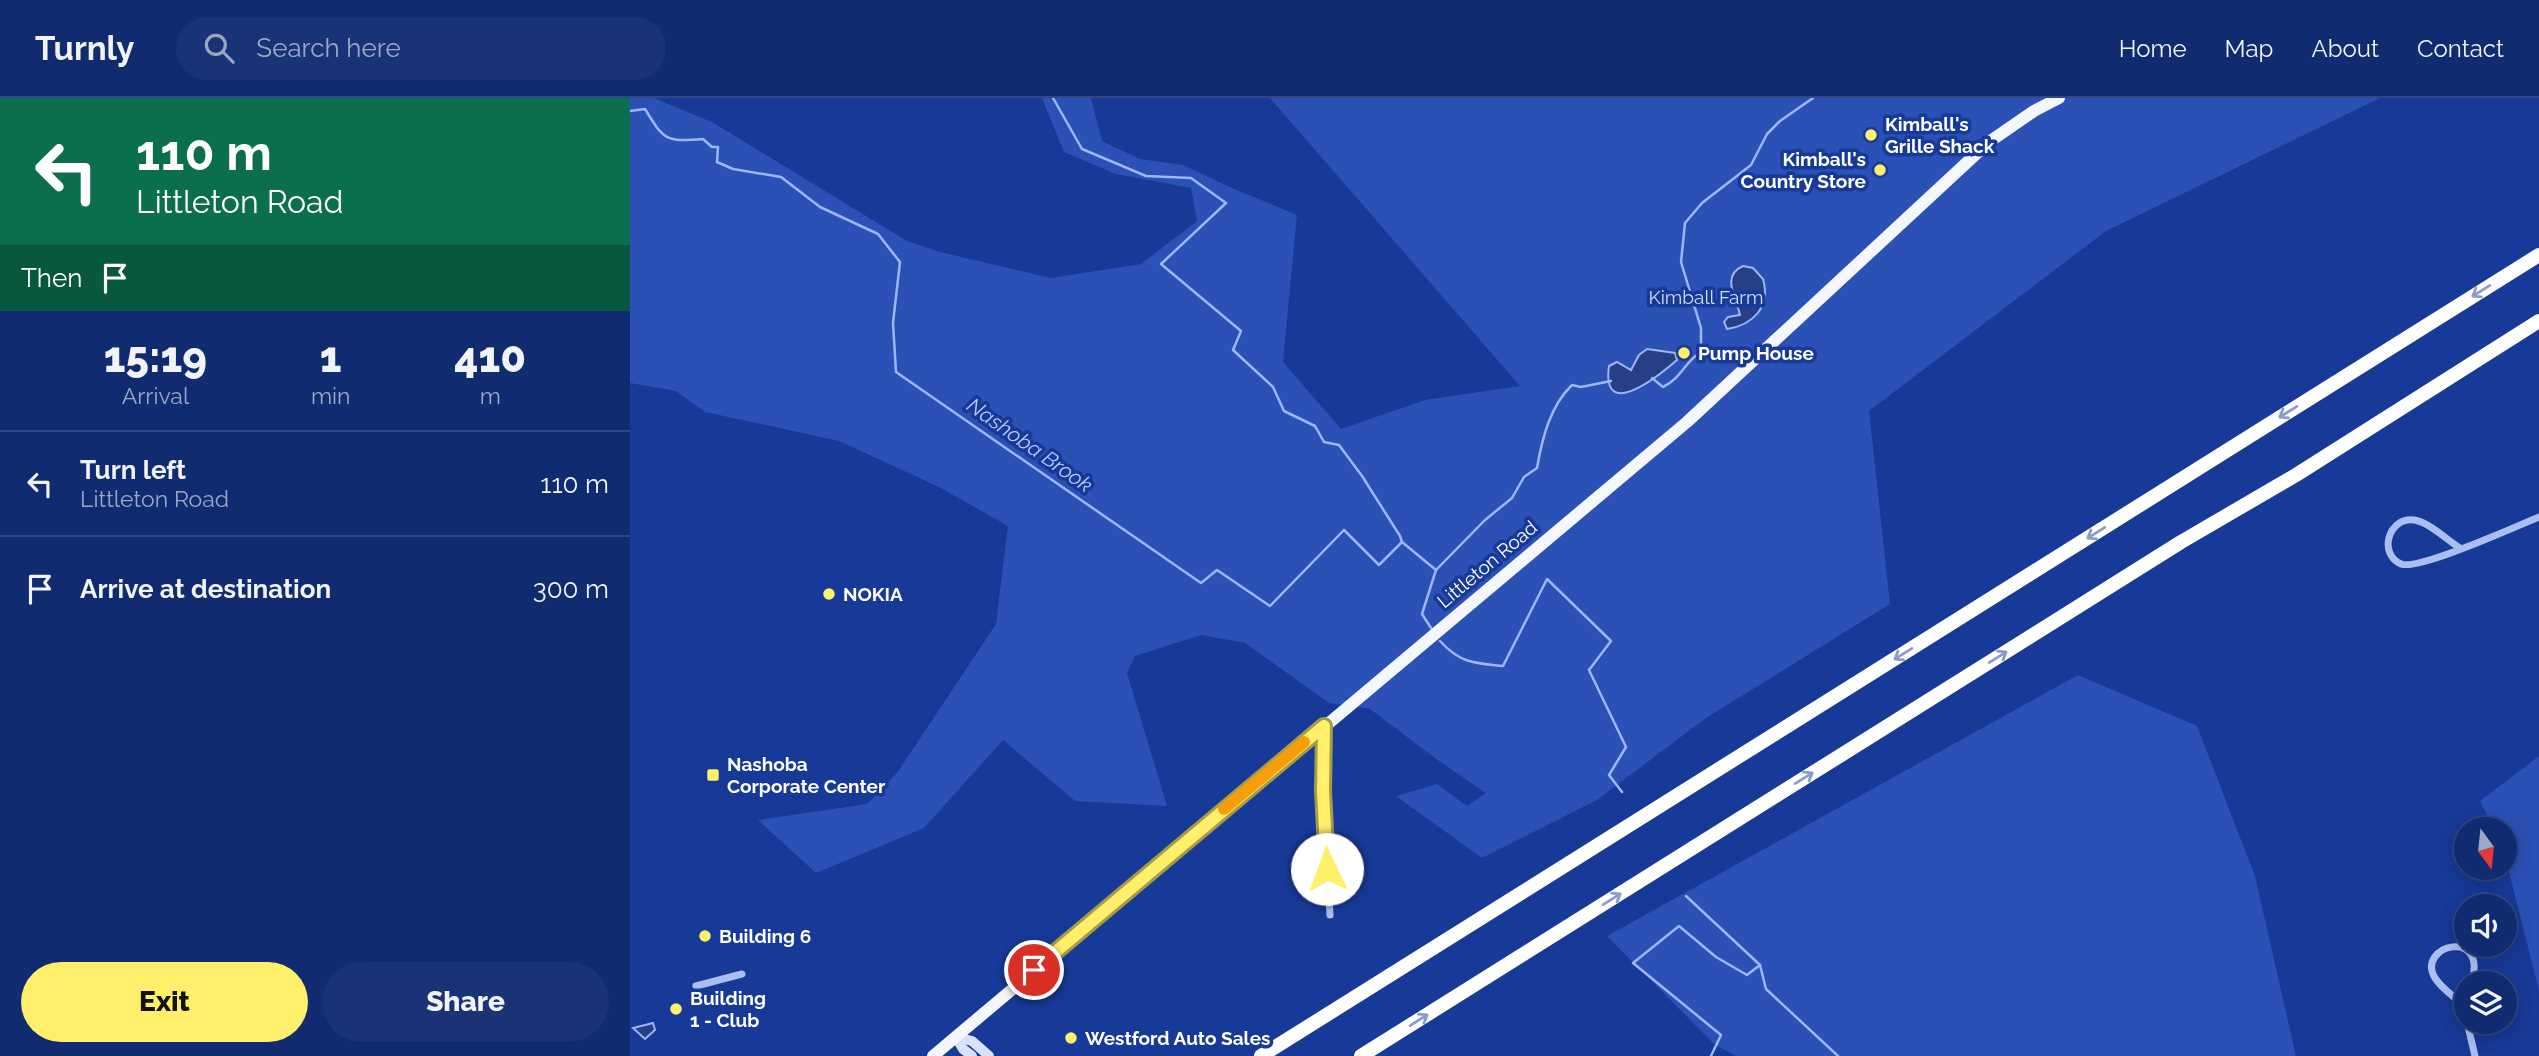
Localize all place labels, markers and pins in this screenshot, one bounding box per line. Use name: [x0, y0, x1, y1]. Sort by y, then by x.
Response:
place label: Kimball's Grille Shack: [1885, 113, 1995, 157]
marker: Kimball's Grille Shack: [1863, 127, 1879, 143]
place label: Kimball's Country Store: [1740, 148, 1866, 192]
marker: Kimball's Country Store: [1872, 162, 1888, 178]
place label: Pump House: [1698, 342, 1814, 364]
marker: Pump House: [1676, 345, 1692, 361]
place label: NOKIA: [843, 583, 903, 605]
marker: NOKIA: [821, 586, 837, 602]
place label: Nashoba Corporate Center: [727, 753, 886, 797]
marker: Nashoba Corporate Center: [705, 767, 721, 783]
place label: Building 6: [719, 925, 811, 947]
marker: Building 6: [697, 928, 713, 944]
pin: [1004, 940, 1064, 1000]
place label: Building 1 - Club: [690, 987, 766, 1031]
marker: Building 1 - Club: [668, 1001, 684, 1017]
place label: Westford Auto Sales: [1085, 1027, 1270, 1049]
marker: Westford Auto Sales: [1063, 1030, 1079, 1046]

